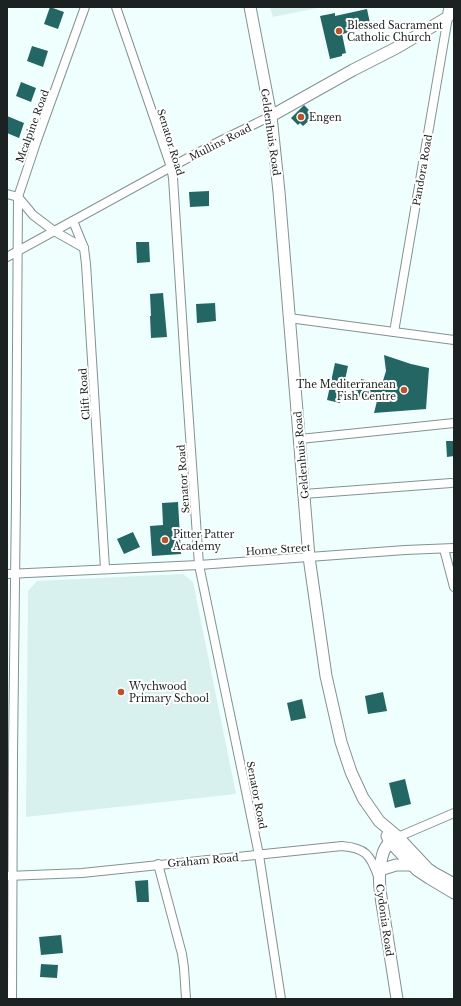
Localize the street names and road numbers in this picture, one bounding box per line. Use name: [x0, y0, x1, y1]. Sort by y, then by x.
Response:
street label: Mcalpine Road: [13, 87, 52, 165]
street label: Geldenhuis Road: [258, 88, 283, 177]
street label: Senator Road: [154, 107, 187, 177]
street label: Mullins Road: [187, 121, 254, 164]
street label: Pandora Road: [410, 133, 435, 207]
street label: Clift Road: [76, 367, 93, 420]
street label: Geldenhuis Road: [291, 410, 312, 499]
street label: Senator Road: [175, 444, 192, 514]
street label: Home Street: [245, 541, 311, 558]
street label: Senator Road: [244, 760, 270, 830]
street label: Graham Road: [167, 851, 240, 870]
street label: Cydonia Road: [373, 883, 396, 957]

